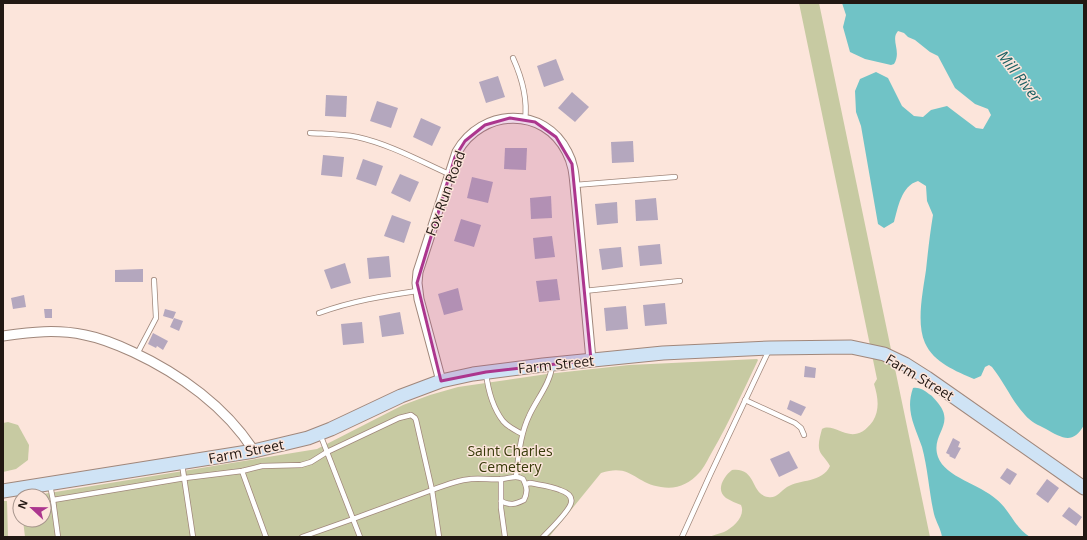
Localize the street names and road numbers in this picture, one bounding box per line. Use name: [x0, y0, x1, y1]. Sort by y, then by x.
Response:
street label: Fox Run Road: [421, 148, 469, 238]
street label: Farm Street: [882, 349, 958, 405]
street label: Farm Street: [517, 351, 595, 377]
street label: Farm Street: [207, 434, 285, 468]

